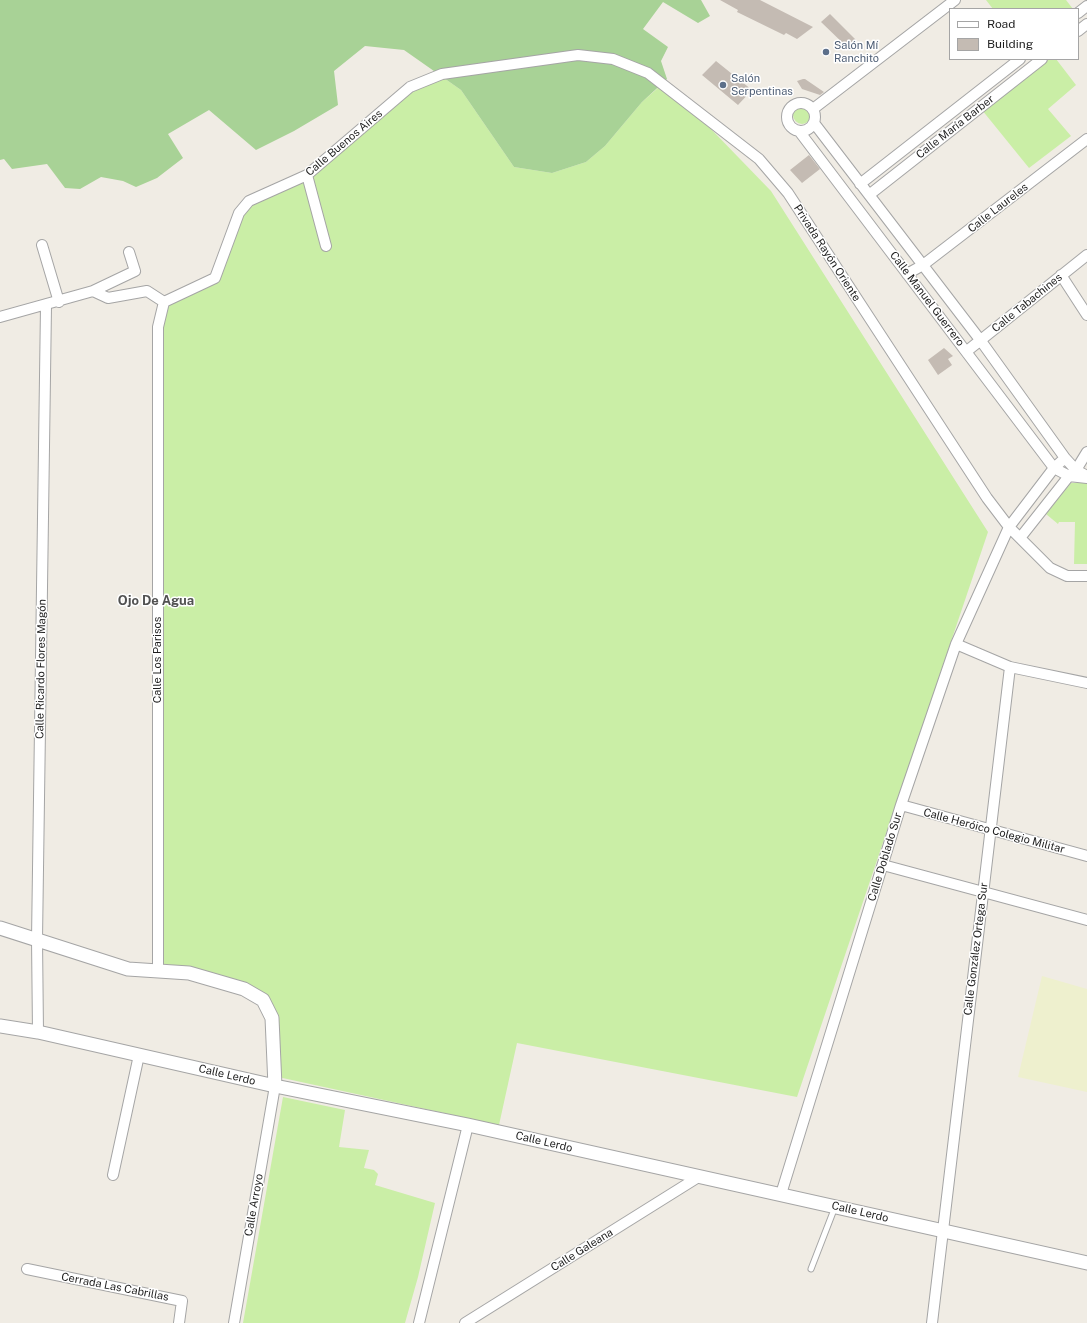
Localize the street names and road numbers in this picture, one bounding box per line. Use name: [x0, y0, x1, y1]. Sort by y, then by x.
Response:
street label: Calle María Barber: [913, 93, 997, 161]
street label: Calle Buenos Aires: [303, 107, 385, 179]
street label: Calle Laureles: [965, 180, 1031, 236]
street label: Privada Rayón Oriente: [791, 202, 863, 304]
street label: Calle Manuel Guerrero: [887, 249, 967, 349]
street label: Calle Tabachines: [989, 271, 1065, 335]
street label: Calle Ricardo Flores Magón: [33, 599, 49, 739]
street label: Calle Los Parisos: [151, 617, 165, 703]
street label: Calle Heróico Colegio Militar: [922, 806, 1066, 856]
street label: Calle Doblado Sur: [865, 811, 905, 903]
street label: Calle González Ortega Sur: [961, 882, 991, 1016]
street label: Calle Lerdo: [197, 1062, 257, 1088]
street label: Calle Lerdo: [514, 1129, 574, 1155]
street label: Calle Arroyo: [242, 1173, 266, 1237]
street label: Calle Lerdo: [830, 1199, 890, 1225]
street label: Calle Galeana: [549, 1226, 615, 1274]
street label: Cerrada Las Cabrillas: [60, 1270, 170, 1304]

